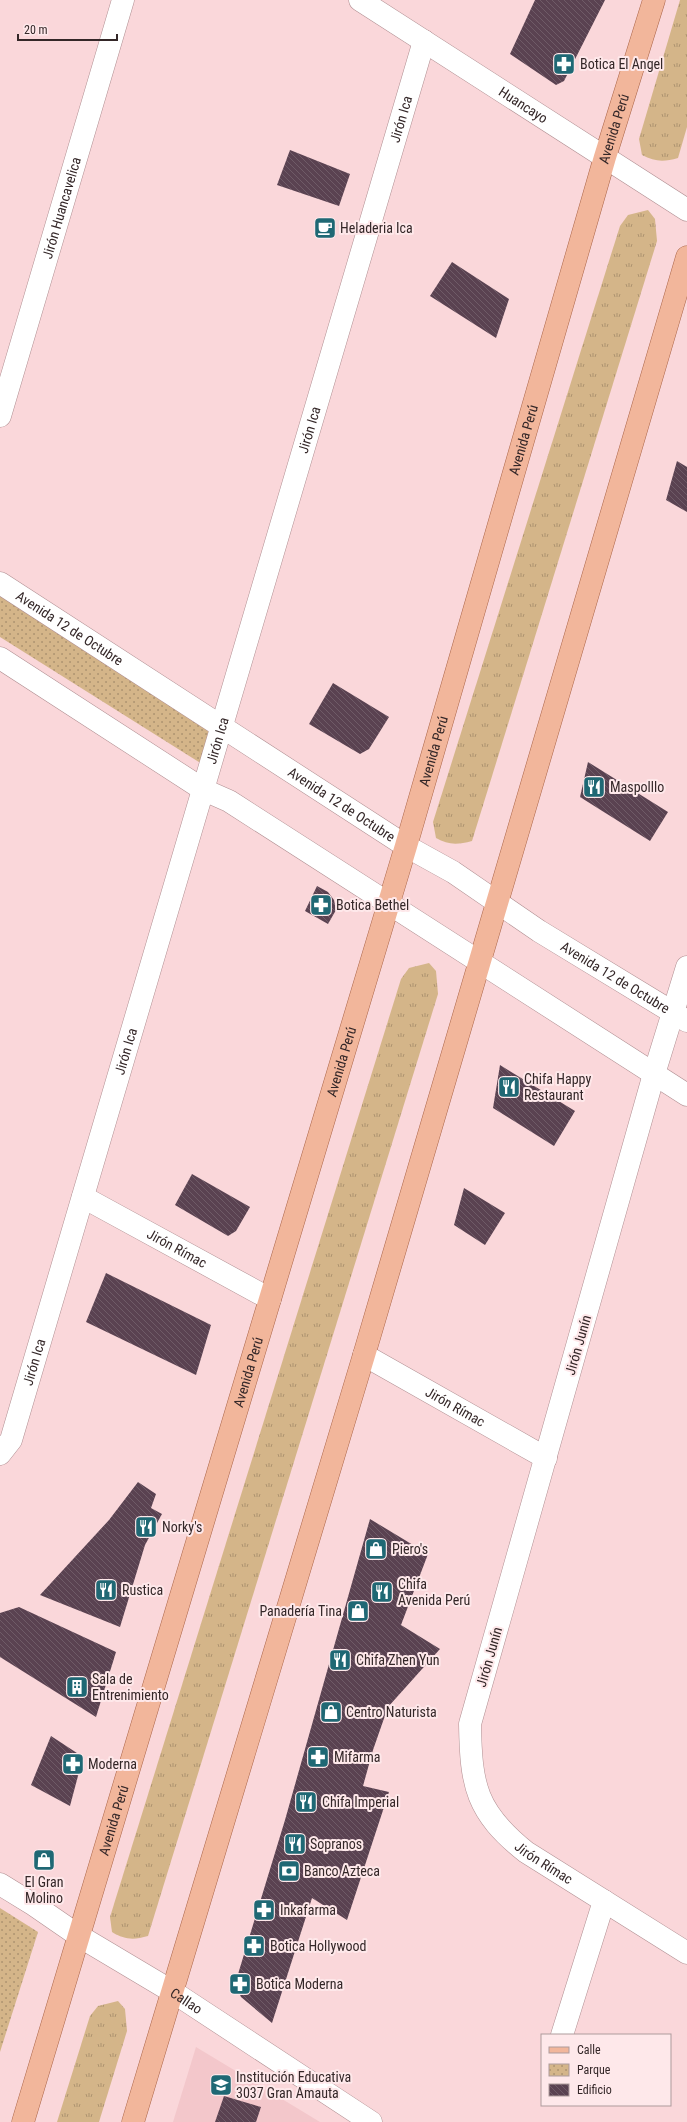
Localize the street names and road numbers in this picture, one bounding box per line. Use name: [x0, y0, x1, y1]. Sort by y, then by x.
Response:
street label: Huancayo: [496, 83, 551, 126]
street label: Avenida Perú: [595, 92, 632, 166]
street label: Jirón Ica: [386, 94, 415, 144]
street label: Jirón Huancavelica: [39, 155, 84, 261]
street label: Avenida Perú: [506, 403, 541, 477]
street label: Jirón Ica: [295, 405, 324, 455]
street label: Avenida 12 de Octubre: [13, 588, 127, 669]
street label: Avenida Perú: [416, 714, 451, 788]
street label: Jirón Ica: [203, 715, 232, 766]
street label: Avenida 12 de Octubre: [285, 764, 398, 845]
street label: Avenida 12 de Octubre: [558, 938, 673, 1017]
street label: Avenida Perú: [323, 1025, 359, 1099]
street label: Jirón Ica: [111, 1026, 140, 1077]
street label: Jirón Rímac: [144, 1225, 210, 1271]
street label: Jirón Junín: [562, 1313, 594, 1377]
street label: Avenida Perú: [230, 1335, 266, 1409]
street label: Jirón Ica: [20, 1337, 48, 1387]
street label: Jirón Rímac: [423, 1384, 488, 1430]
street label: Jirón Junín: [473, 1625, 505, 1689]
street label: Avenida Perú: [95, 1783, 132, 1857]
street label: Jirón Rímac: [512, 1838, 576, 1887]
street label: Callao: [167, 1985, 205, 2017]

